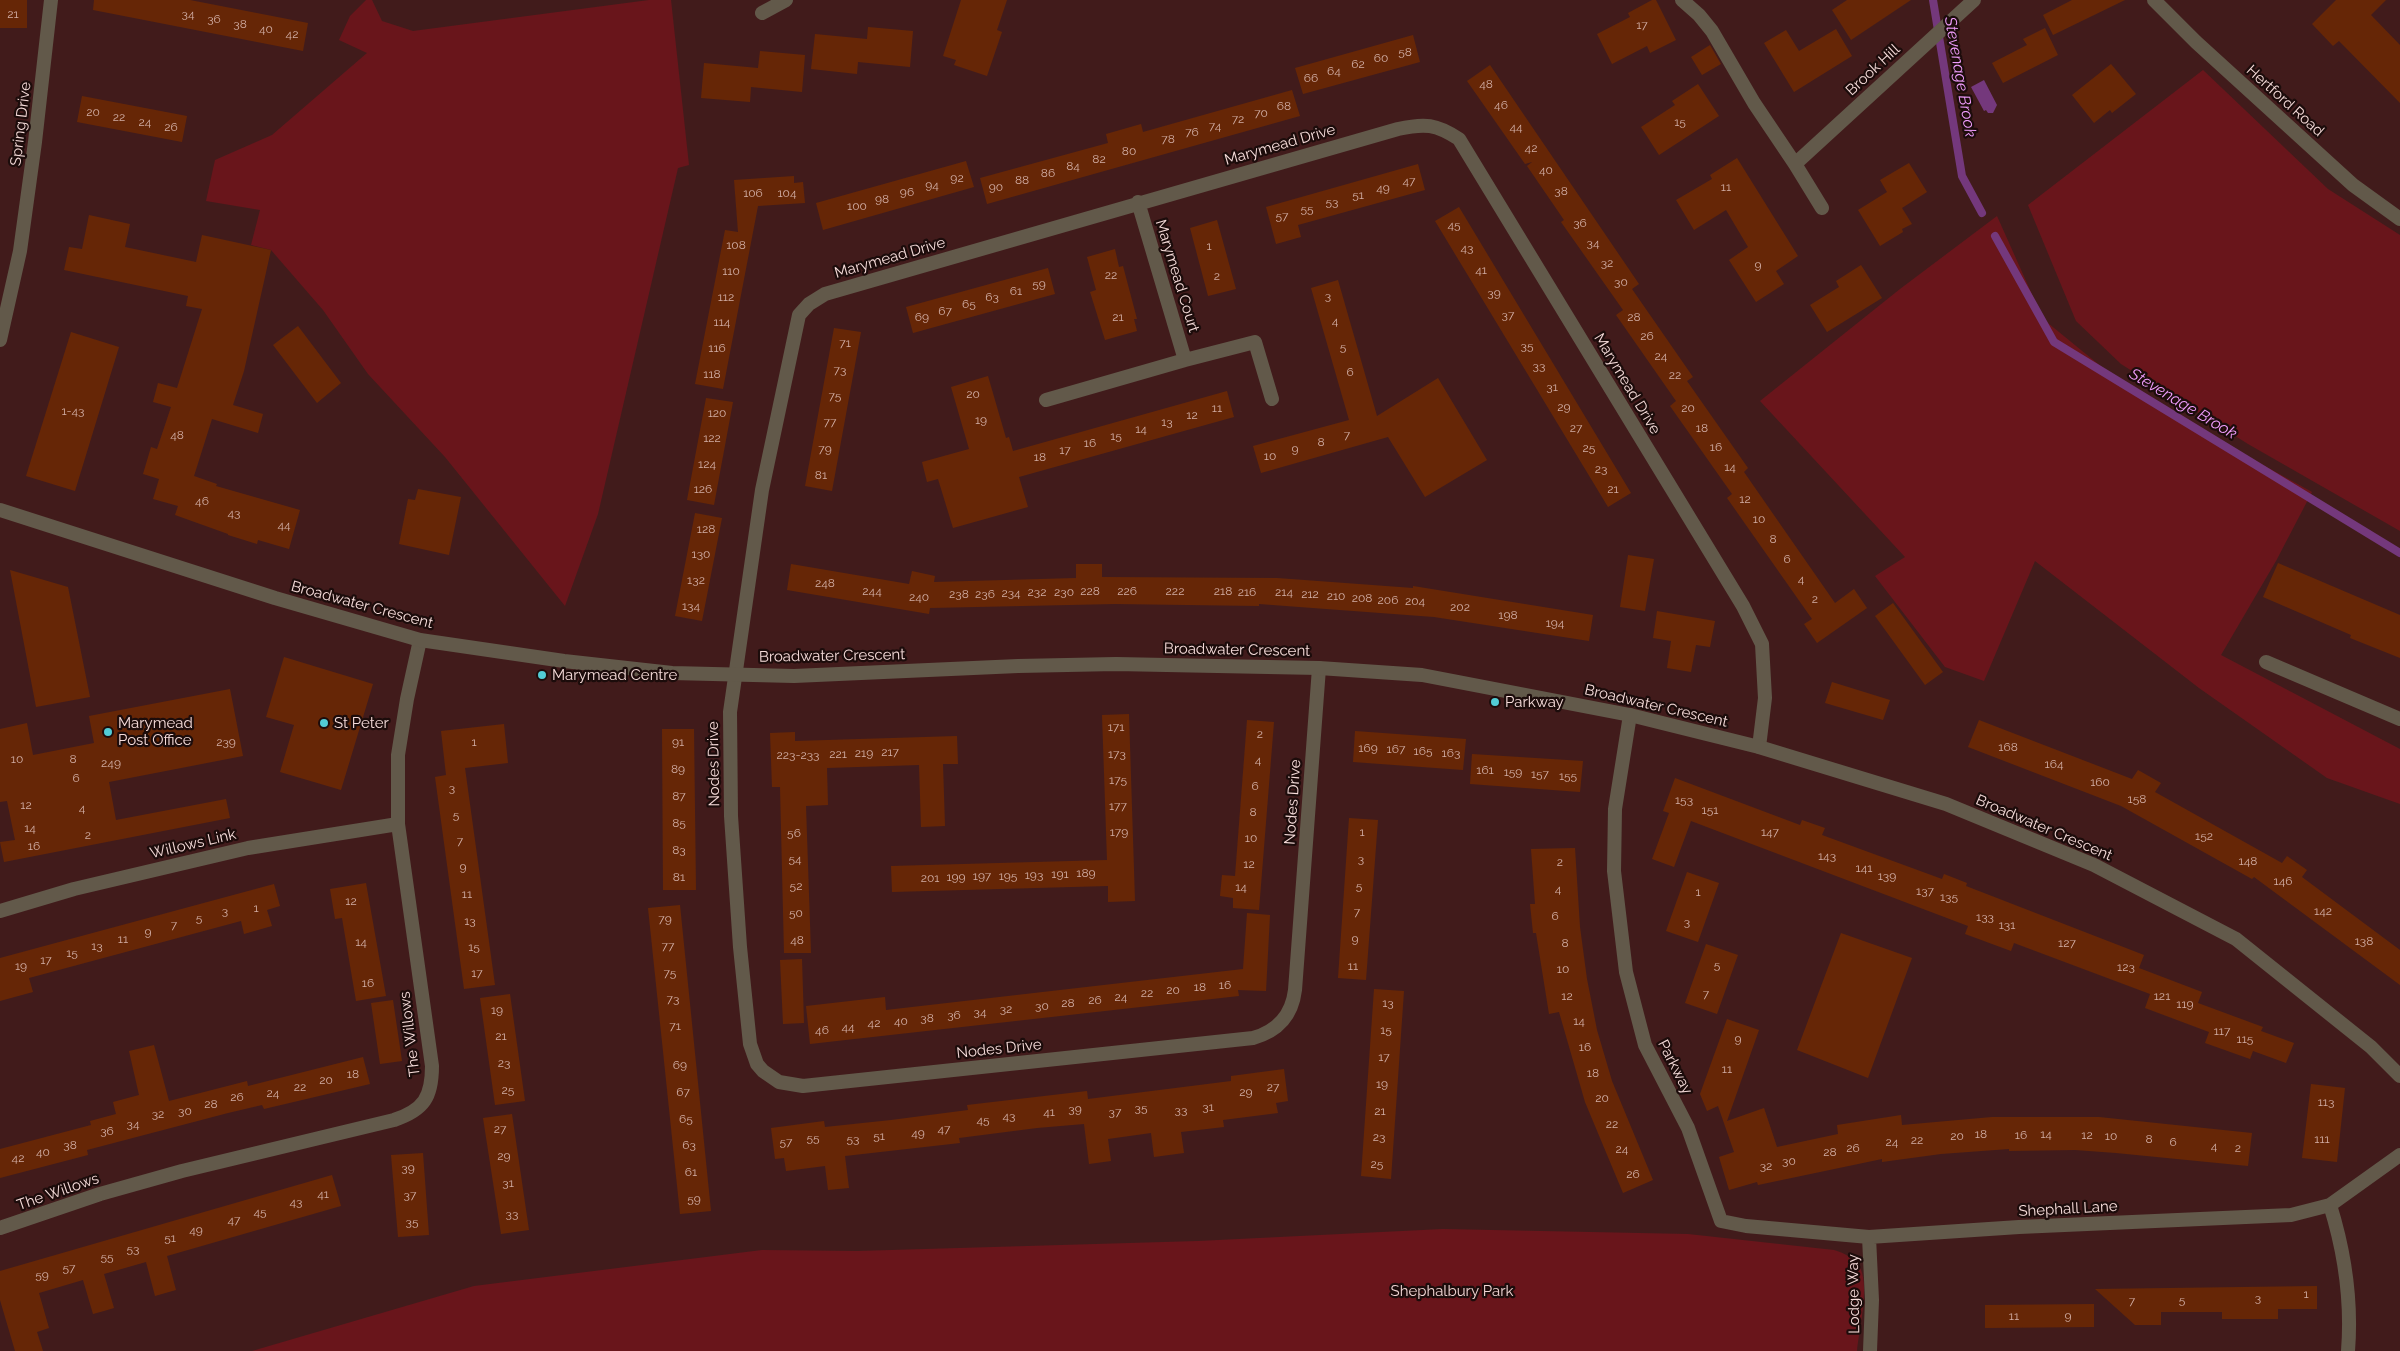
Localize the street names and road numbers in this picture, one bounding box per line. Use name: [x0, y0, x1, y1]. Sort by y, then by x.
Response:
street label: Brook Hill: [1842, 41, 1904, 99]
street label: Hertford Road: [2243, 62, 2327, 140]
street label: Spring Drive: [7, 81, 35, 167]
street label: Marymead Drive: [1223, 121, 1337, 169]
street label: Marymead Court: [1151, 217, 1203, 335]
street label: Marymead Drive: [833, 234, 947, 282]
street label: Marymead Drive: [1590, 330, 1664, 438]
street label: Broadwater Crescent: [289, 577, 435, 633]
street label: Broadwater Crescent: [1164, 640, 1310, 660]
street label: Broadwater Crescent: [759, 646, 905, 666]
street label: Broadwater Crescent: [1583, 681, 1729, 731]
street label: Nodes Drive: [704, 721, 724, 807]
street label: Nodes Drive: [1281, 759, 1305, 845]
street label: Broadwater Crescent: [1973, 791, 2115, 865]
street label: Willows Link: [148, 825, 238, 863]
street label: The Willows: [396, 990, 424, 1078]
street label: Nodes Drive: [956, 1036, 1042, 1062]
street label: Parkway: [1654, 1037, 1696, 1097]
street label: The Willows: [15, 1170, 101, 1214]
street label: Shephall Lane: [2018, 1197, 2118, 1221]
street label: Lodge Way: [1844, 1254, 1864, 1334]

